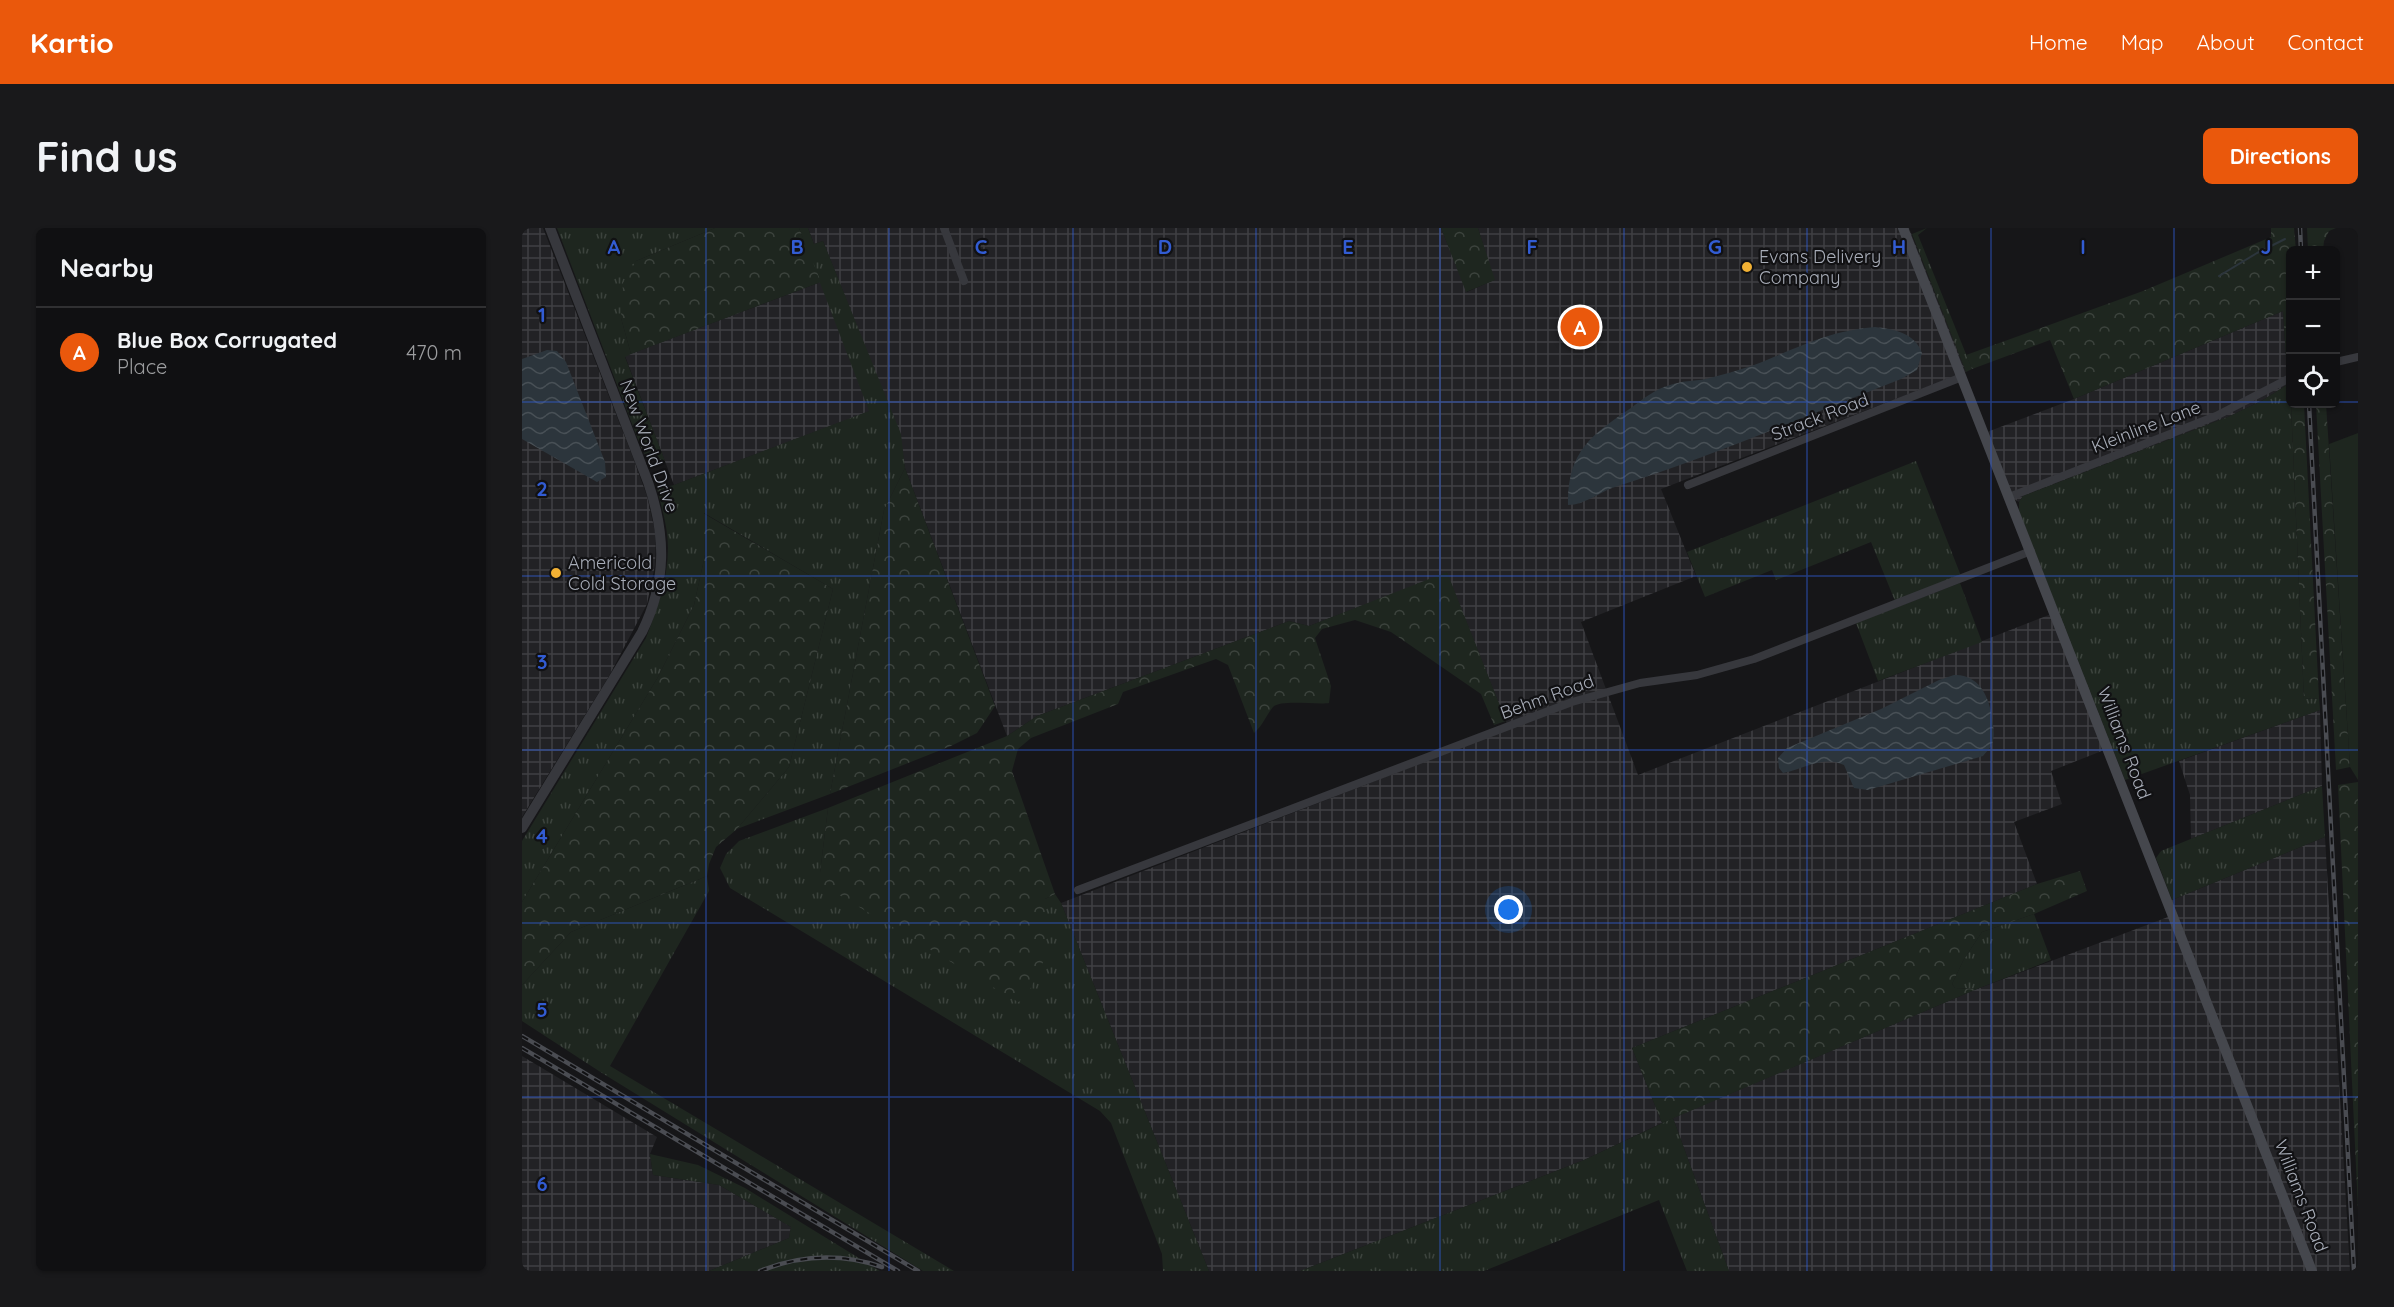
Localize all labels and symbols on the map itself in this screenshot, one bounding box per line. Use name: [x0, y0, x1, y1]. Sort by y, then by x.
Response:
text: A: [608, 234, 621, 259]
text: B: [790, 234, 804, 259]
text: C: [975, 234, 988, 259]
text: D: [1158, 234, 1172, 259]
text: E: [1342, 234, 1354, 259]
text: F: [1526, 234, 1538, 259]
text: G: [1708, 234, 1722, 259]
text: H: [1892, 234, 1906, 259]
text: I: [2080, 234, 2086, 259]
text: J: [2260, 234, 2272, 259]
place label: Evans Delivery Company: [1759, 245, 1881, 289]
marker: Evans Delivery Company: [1740, 260, 1754, 274]
text: 1: [538, 302, 546, 327]
pin: A: [1560, 304, 1600, 350]
street label: New World Drive: [615, 376, 684, 515]
street label: Strack Road: [1768, 387, 1872, 446]
street label: Kleinline Lane: [2088, 395, 2204, 458]
text: 2: [536, 476, 548, 501]
place label: Americold Cold Storage: [568, 551, 676, 595]
marker: Americold Cold Storage: [549, 566, 563, 580]
text: 3: [537, 649, 547, 674]
street label: Behm Road: [1497, 669, 1597, 724]
street label: Williams Road: [2092, 683, 2156, 802]
text: 4: [536, 823, 548, 848]
your location: [1494, 895, 1523, 924]
text: 5: [536, 997, 548, 1022]
street label: Williams Road: [2269, 1136, 2333, 1255]
text: 6: [536, 1171, 548, 1196]

